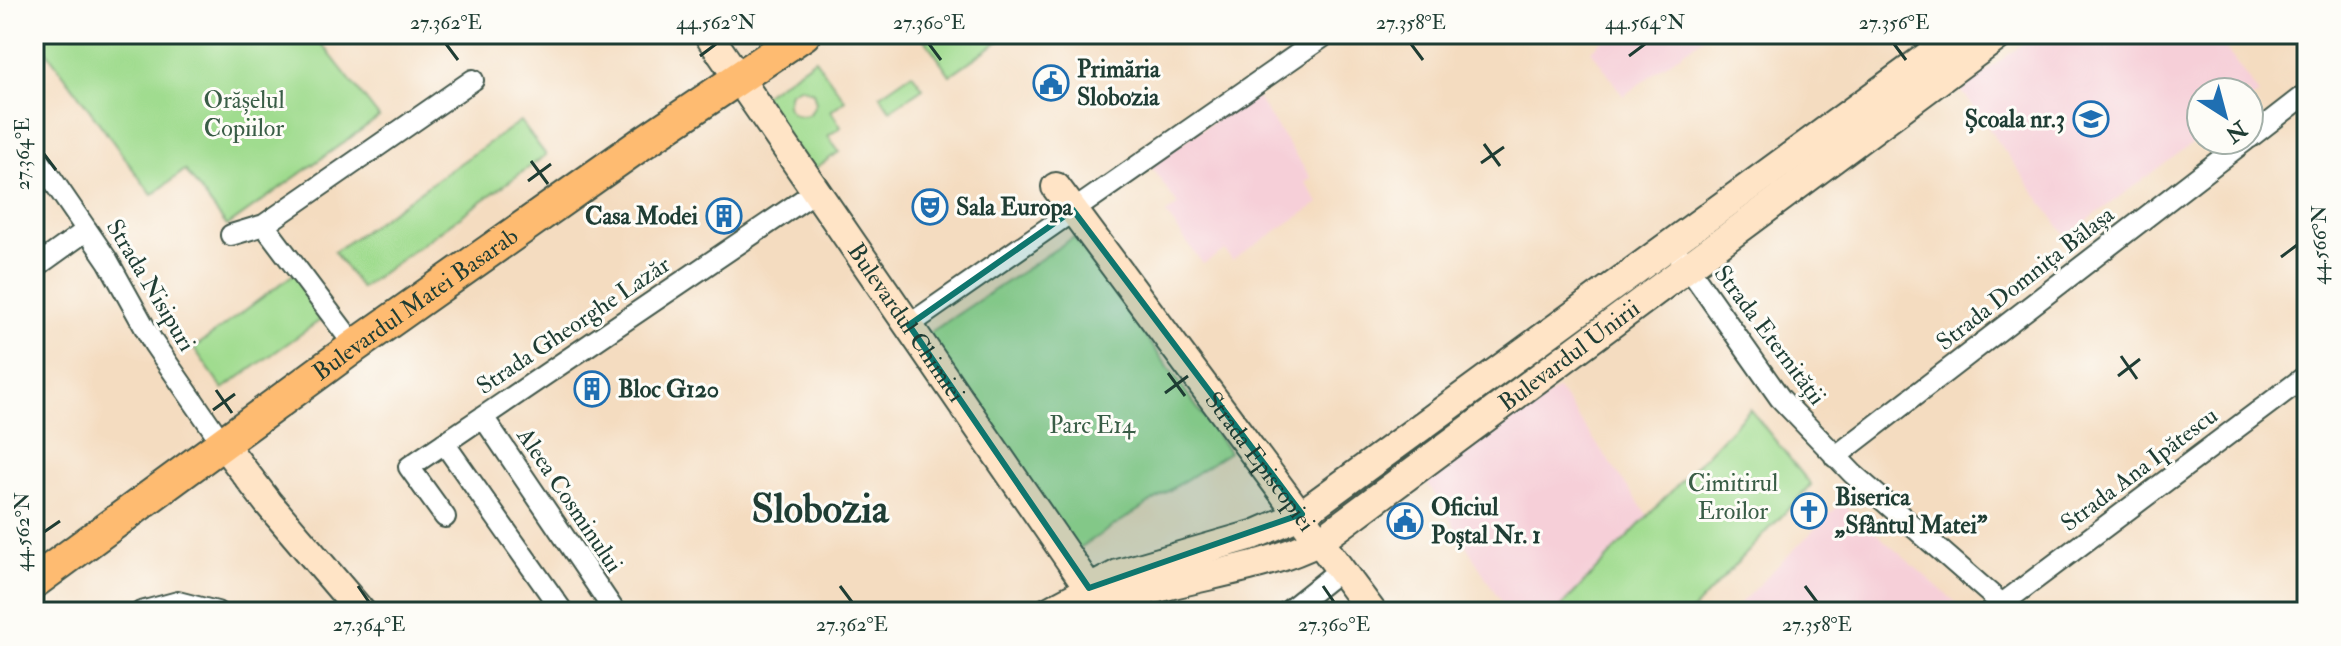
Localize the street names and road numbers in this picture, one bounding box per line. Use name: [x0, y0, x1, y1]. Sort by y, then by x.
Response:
street label: Strada Domnița Bălașa: [1930, 199, 2121, 358]
street label: Strada Nisipuri: [99, 214, 202, 357]
street label: Bulevardul Matei Basarab: [307, 220, 525, 388]
street label: Bulevardul Chimiei: [840, 237, 972, 408]
street label: Strada Gheorghe Lazăr: [471, 249, 676, 402]
street label: Strada Eternității: [1707, 259, 1832, 412]
street label: Bulevardul Unirii: [1492, 293, 1646, 419]
street label: Strada Episcopiei: [1198, 386, 1322, 538]
street label: Strada Ana Ipătescu: [2055, 400, 2224, 539]
street label: Aleea Cosminului: [509, 421, 629, 579]

